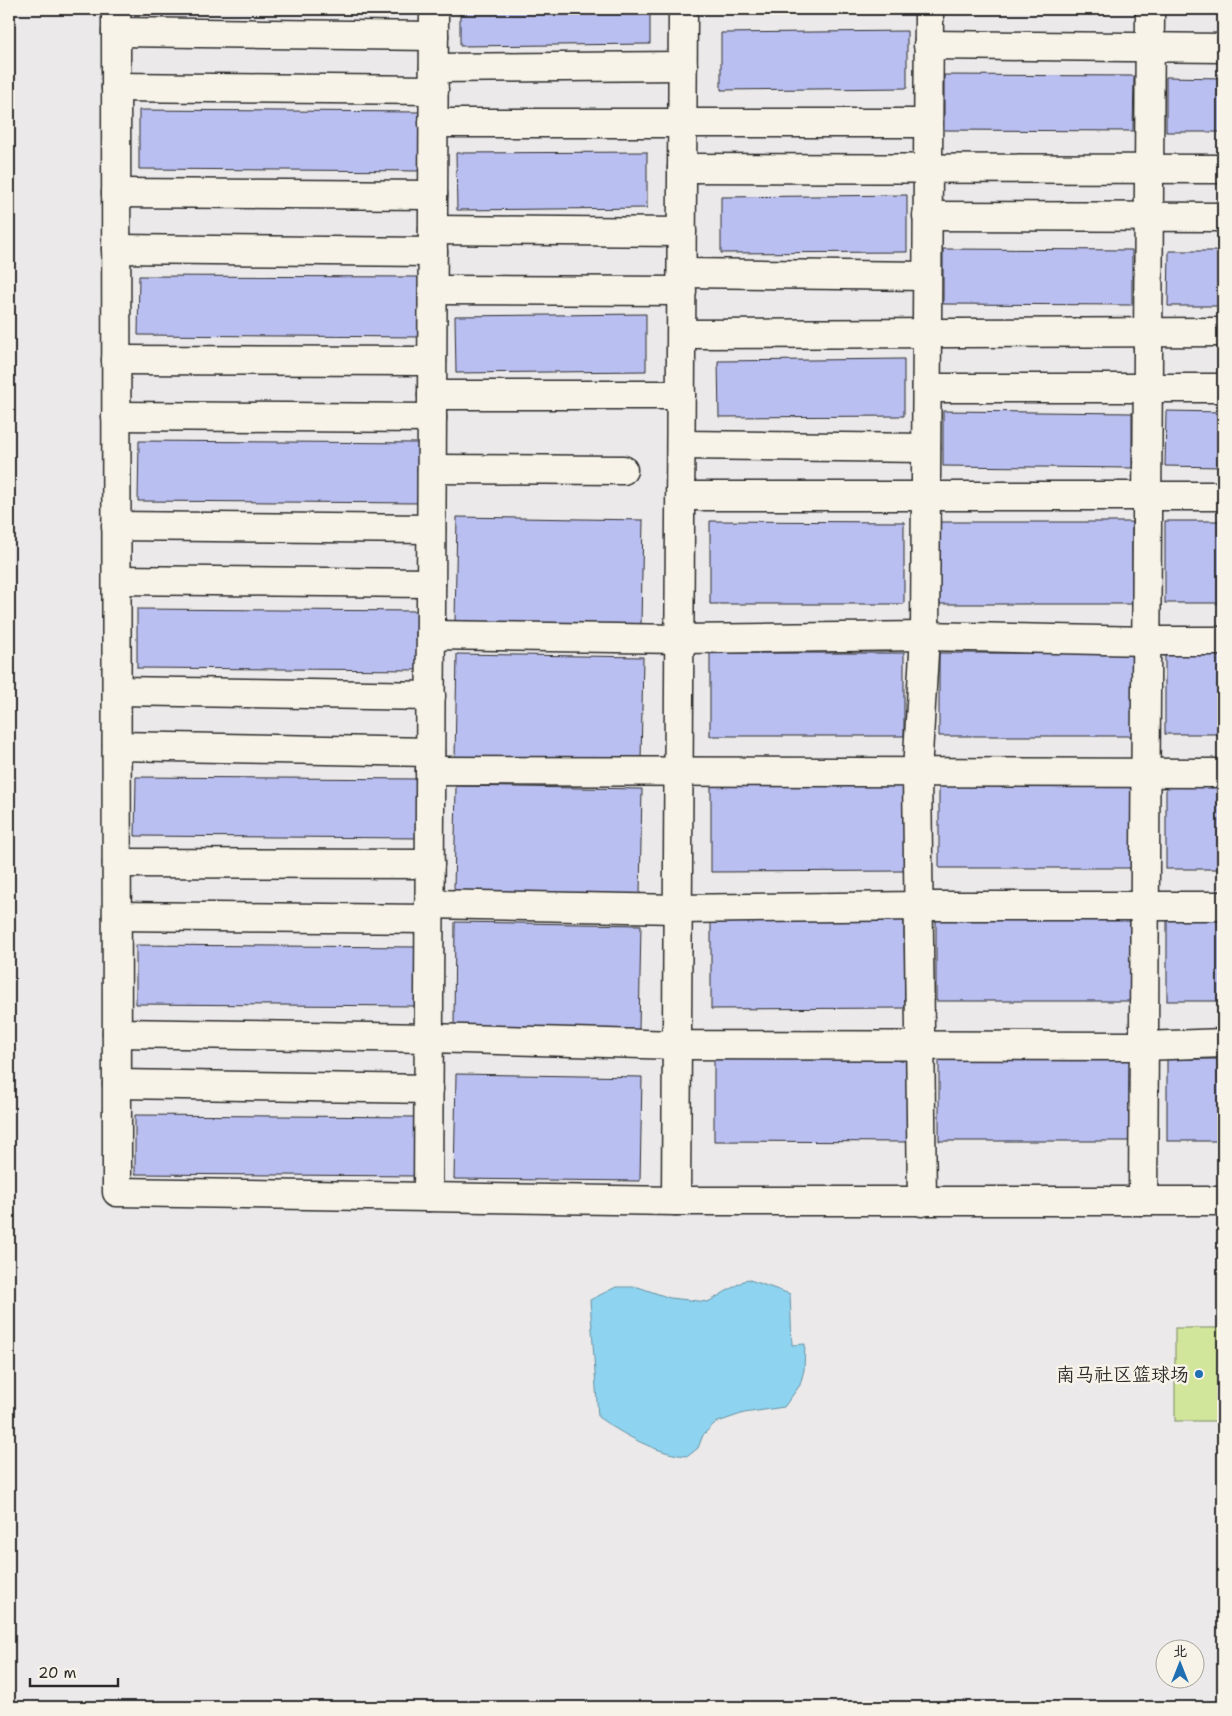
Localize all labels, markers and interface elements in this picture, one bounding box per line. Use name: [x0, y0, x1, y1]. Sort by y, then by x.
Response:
place label: 南马社区篮球场: [1056, 1362, 1189, 1387]
marker: 南马社区篮球场: [1193, 1368, 1205, 1380]
north arrow: [1154, 1638, 1204, 1688]
text: 北: [1173, 1642, 1187, 1660]
scale bar: [30, 1656, 118, 1688]
text: 20 m: [38, 1663, 77, 1683]

